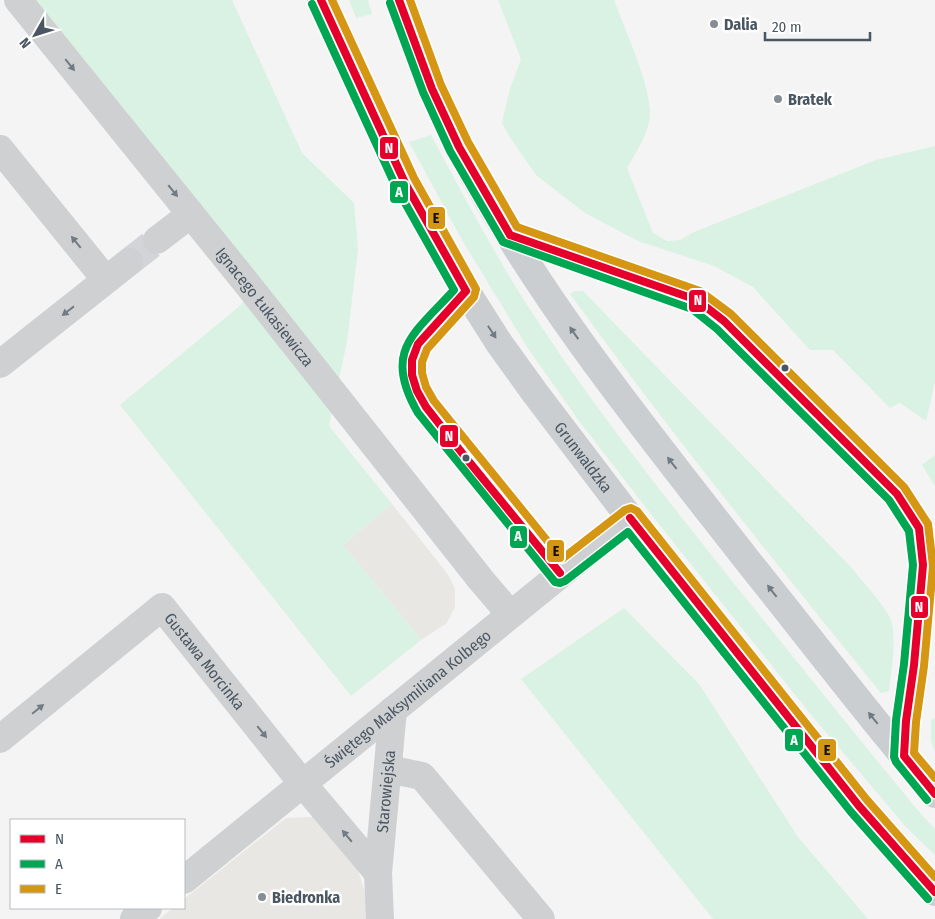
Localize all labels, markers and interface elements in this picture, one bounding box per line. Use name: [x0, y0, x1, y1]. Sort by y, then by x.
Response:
north arrow: [10, 10, 60, 60]
scale bar: [765, 10, 870, 42]
place label: Dalia: [724, 15, 758, 34]
marker: Dalia: [708, 18, 720, 30]
text: 20 m: [772, 18, 802, 36]
text: N: [16, 34, 35, 51]
one-way arrow: [65, 58, 76, 71]
place label: Bratek: [788, 90, 833, 109]
marker: Bratek: [772, 93, 784, 105]
line badge: N: [379, 136, 399, 160]
text: N: [385, 140, 393, 157]
line badge: A: [389, 180, 409, 204]
text: A: [394, 184, 403, 201]
one-way arrow: [167, 185, 178, 198]
line badge: E: [427, 206, 446, 230]
text: E: [433, 210, 440, 227]
one-way arrow: [70, 236, 81, 249]
street label: Ignacego Łukasiewicza: [212, 244, 318, 370]
line badge: N: [688, 289, 707, 313]
text: N: [694, 292, 702, 309]
one-way arrow: [62, 305, 75, 316]
one-way arrow: [488, 325, 497, 339]
one-way arrow: [569, 327, 579, 340]
unlabelled marker: [780, 363, 790, 373]
street label: Grunwaldzka: [551, 418, 617, 496]
line badge: N: [439, 424, 459, 448]
text: N: [445, 428, 453, 445]
unlabelled marker: [461, 453, 471, 463]
one-way arrow: [666, 457, 677, 470]
line badge: A: [509, 525, 528, 549]
text: A: [513, 528, 522, 545]
line badge: E: [546, 539, 565, 563]
text: E: [553, 543, 560, 560]
one-way arrow: [767, 584, 777, 598]
line badge: N: [910, 595, 929, 619]
text: N: [915, 599, 923, 616]
street label: Gustawa Morcinka: [161, 609, 249, 713]
street label: Świętego Maksymiliana Kolbego: [321, 625, 495, 772]
one-way arrow: [31, 703, 44, 714]
one-way arrow: [867, 712, 878, 725]
one-way arrow: [256, 725, 267, 738]
line badge: A: [784, 728, 804, 752]
text: A: [789, 732, 798, 749]
line badge: E: [817, 738, 837, 762]
text: E: [824, 742, 831, 759]
street label: Starowiejska: [372, 749, 399, 834]
legend: [10, 819, 185, 909]
text: N: [55, 830, 64, 848]
one-way arrow: [342, 830, 353, 842]
text: A: [55, 855, 63, 873]
text: E: [55, 880, 62, 898]
place label: Biedronka: [272, 888, 340, 907]
marker: Biedronka: [256, 891, 268, 903]

